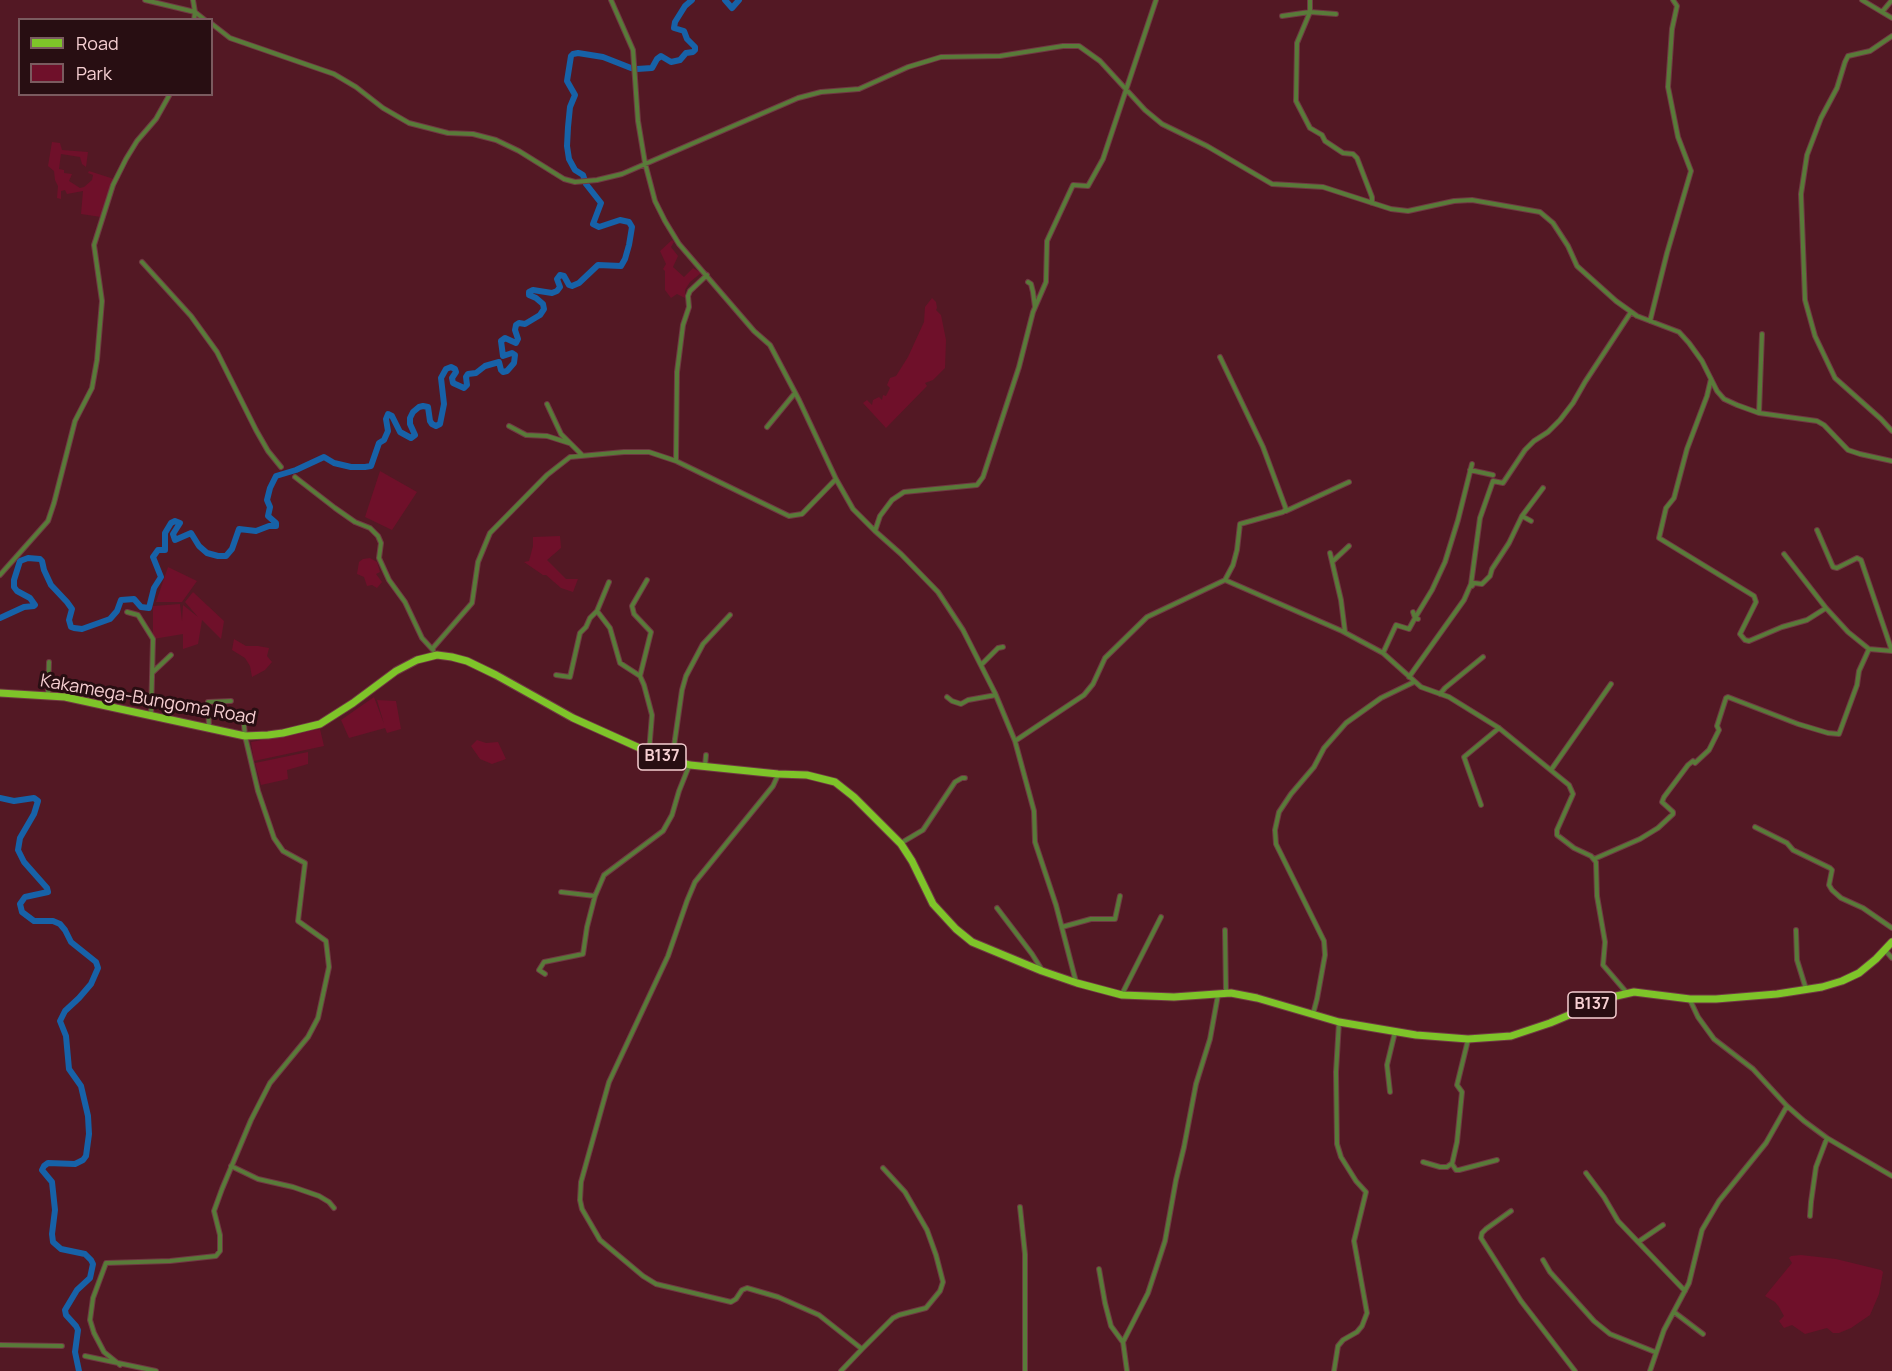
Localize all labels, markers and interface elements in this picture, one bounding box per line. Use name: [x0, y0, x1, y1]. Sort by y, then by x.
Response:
legend: [18, 18, 213, 96]
text: Road: [76, 31, 119, 55]
text: Park: [76, 61, 112, 85]
street label: Kakamega-Bungoma Road: [38, 670, 258, 730]
road number: B137: [638, 744, 686, 770]
road number: B137: [1568, 992, 1616, 1018]

